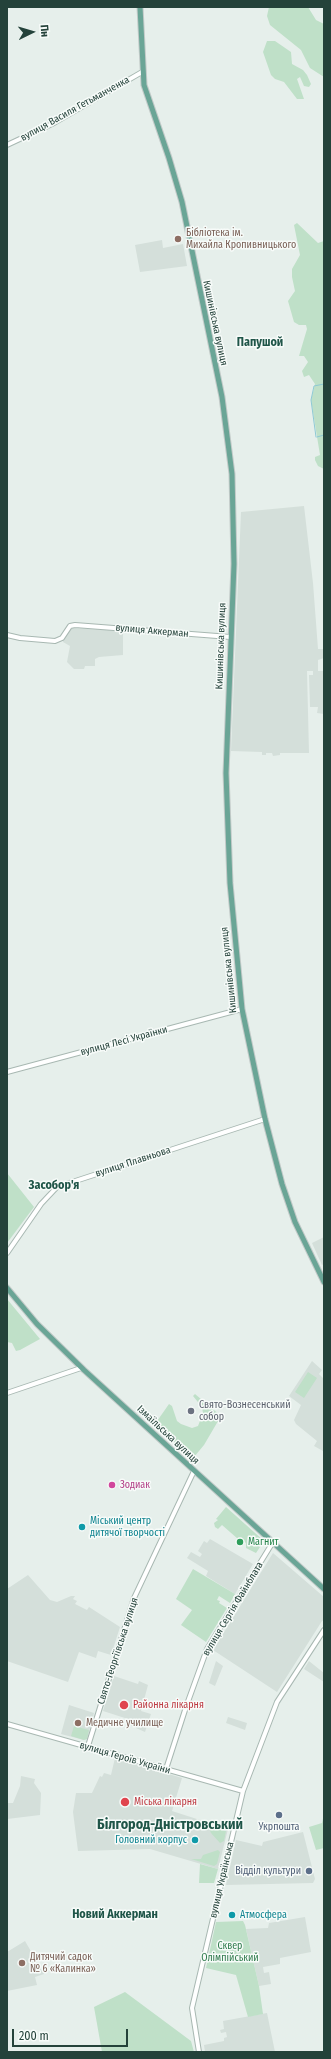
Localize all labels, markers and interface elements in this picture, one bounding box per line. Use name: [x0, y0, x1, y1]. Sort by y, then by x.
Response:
north arrow: [12, 12, 52, 52]
text: Пн: [37, 24, 51, 38]
street label: вулиця Василя Гетьманченка: [18, 74, 132, 144]
place label: Бібліотека ім. Михайла Кропивницького: [186, 227, 296, 250]
marker: Бібліотека ім. Михайла Кропивницького: [173, 234, 183, 244]
street label: Кишинівська вулиця: [200, 279, 230, 367]
district label: Папушой: [237, 336, 283, 350]
street label: Кишинівська вулиця: [213, 602, 229, 690]
street label: вулиця Аккерман: [115, 622, 189, 640]
street label: Кишинівська вулиця: [218, 926, 240, 1014]
street label: вулиця Лесі Українки: [79, 1024, 169, 1058]
street label: вулиця Плавньова: [94, 1144, 172, 1180]
district label: Засобор'я: [29, 1179, 79, 1193]
place label: Свято-Вознесенський собор: [199, 1399, 291, 1422]
street label: Ізмаїльська вулиця: [134, 1403, 202, 1467]
marker: Свято-Вознесенський собор: [186, 1406, 196, 1416]
place label: Зодиак: [120, 1479, 150, 1491]
marker: Зодиак: [107, 1480, 117, 1490]
place label: Міський центр дитячої творчості: [90, 1515, 165, 1538]
marker: Міський центр дитячої творчості: [77, 1522, 87, 1532]
place label: Магнит: [248, 1536, 279, 1548]
marker: Магнит: [235, 1537, 245, 1547]
street label: вулиця Сергія Файнблата: [200, 1560, 266, 1658]
street label: Свято-Георгіївська вулиця: [95, 1596, 141, 1706]
marker: Районна лікарня: [118, 1699, 130, 1711]
place label: Районна лікарня: [133, 1699, 204, 1711]
place label: Медичне училище: [86, 1717, 163, 1729]
marker: Медичне училище: [73, 1718, 83, 1728]
street label: вулиця Героїв України: [78, 1739, 172, 1777]
marker: Міська лікарня: [119, 1796, 131, 1808]
place label: Міська лікарня: [134, 1796, 197, 1808]
marker: Укрпошта: [274, 1810, 284, 1820]
district label: Білгород-Дністровський: [97, 1817, 243, 1833]
place label: Укрпошта: [259, 1821, 299, 1833]
place label: Головний корпус: [115, 1834, 187, 1846]
marker: Головний корпус: [190, 1835, 200, 1845]
street label: вулиця Українська: [207, 1841, 237, 1919]
place label: Відділ культури: [235, 1865, 301, 1877]
marker: Відділ культури: [304, 1866, 314, 1876]
district label: Новий Аккерман: [72, 1908, 158, 1922]
place label: Атмосфера: [240, 1909, 287, 1921]
marker: Атмосфера: [227, 1910, 237, 1920]
park label: Сквер Олімпійський: [201, 1940, 259, 1964]
place label: Дитячий садок № 6 «Калинка»: [30, 1951, 96, 1974]
marker: Дитячий садок № 6 «Калинка»: [17, 1958, 27, 1968]
scale bar: [14, 2021, 130, 2047]
text: 200 m: [19, 2029, 49, 2043]

